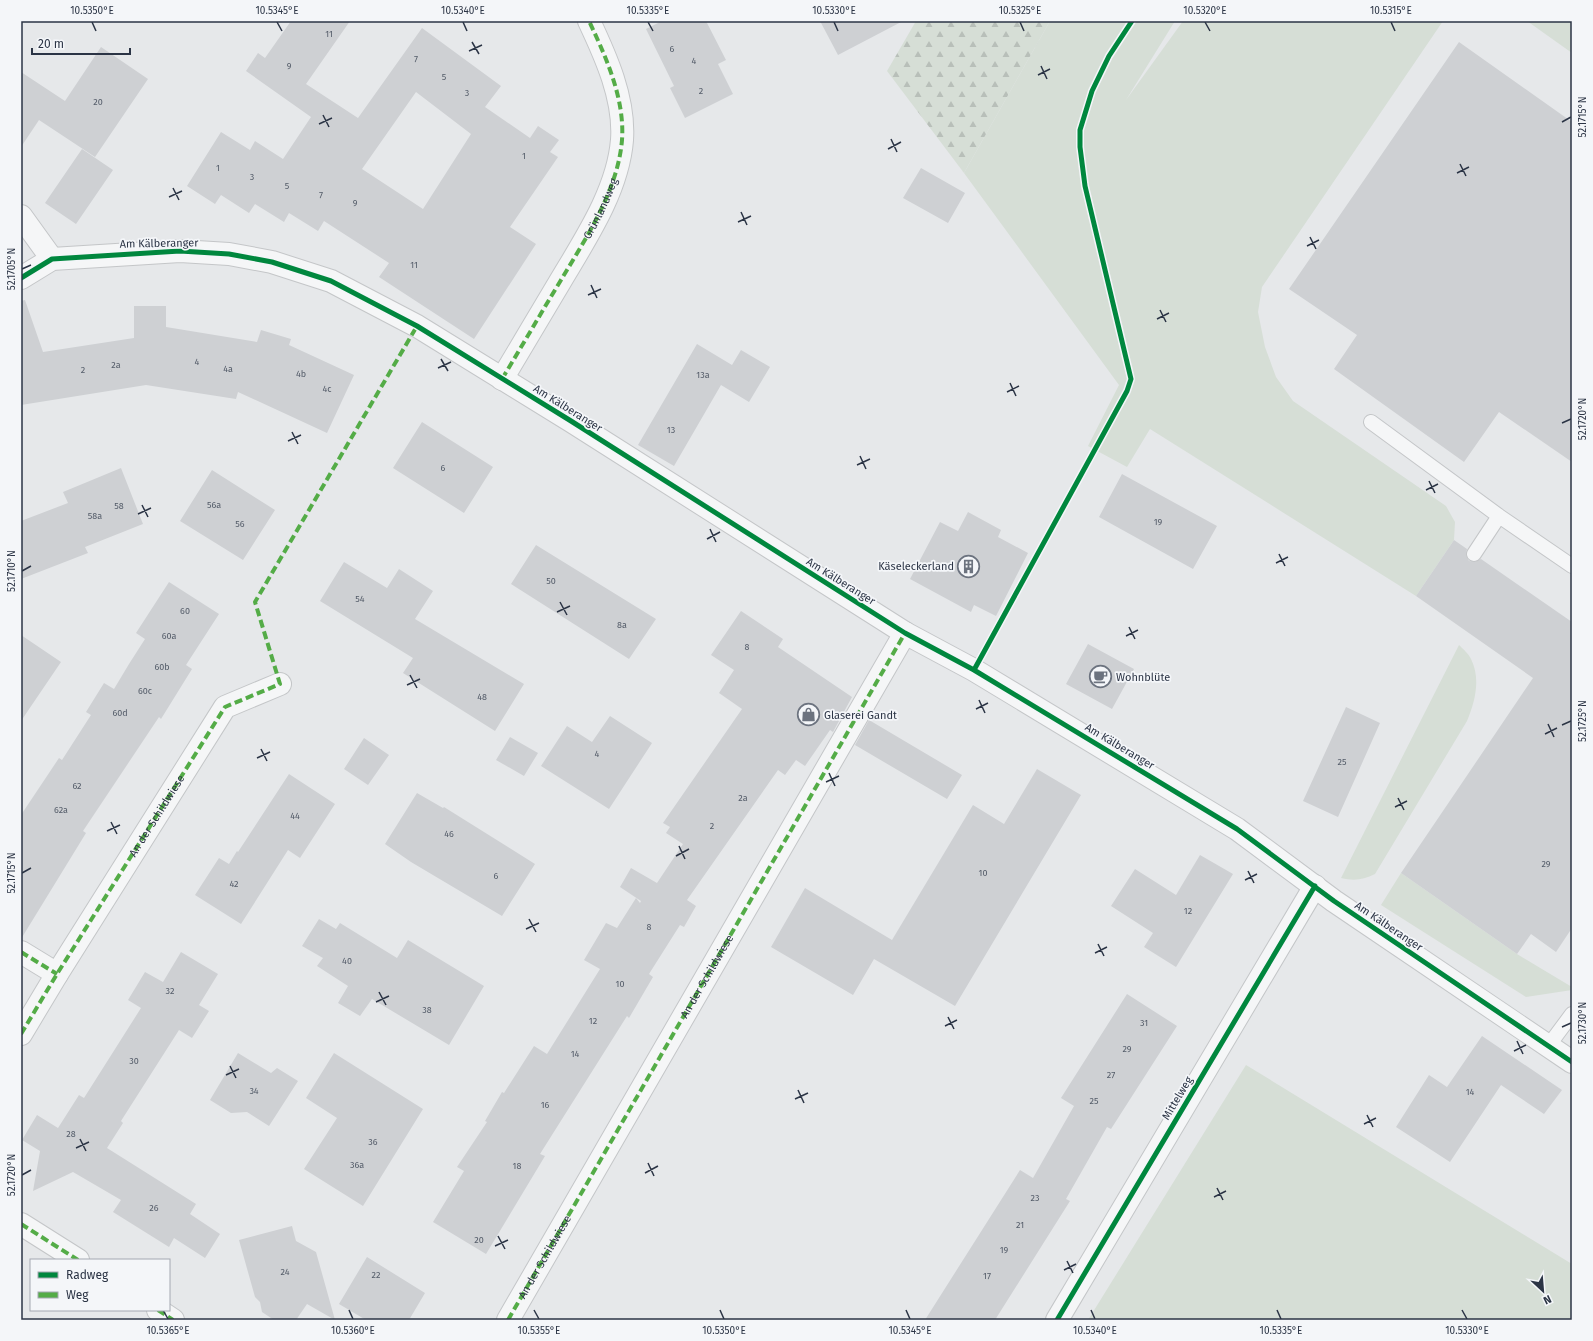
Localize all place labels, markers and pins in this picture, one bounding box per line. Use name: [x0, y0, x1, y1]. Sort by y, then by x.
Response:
building icon: Käseleckerland: [956, 553, 982, 579]
place label: Käseleckerland: [878, 560, 954, 573]
cafe icon: Wohnblüte: [1087, 664, 1113, 690]
place label: Wohnblüte: [1116, 671, 1170, 684]
shop icon: Glaserei Gandt: [796, 702, 822, 728]
place label: Glaserei Gandt: [824, 709, 897, 722]

